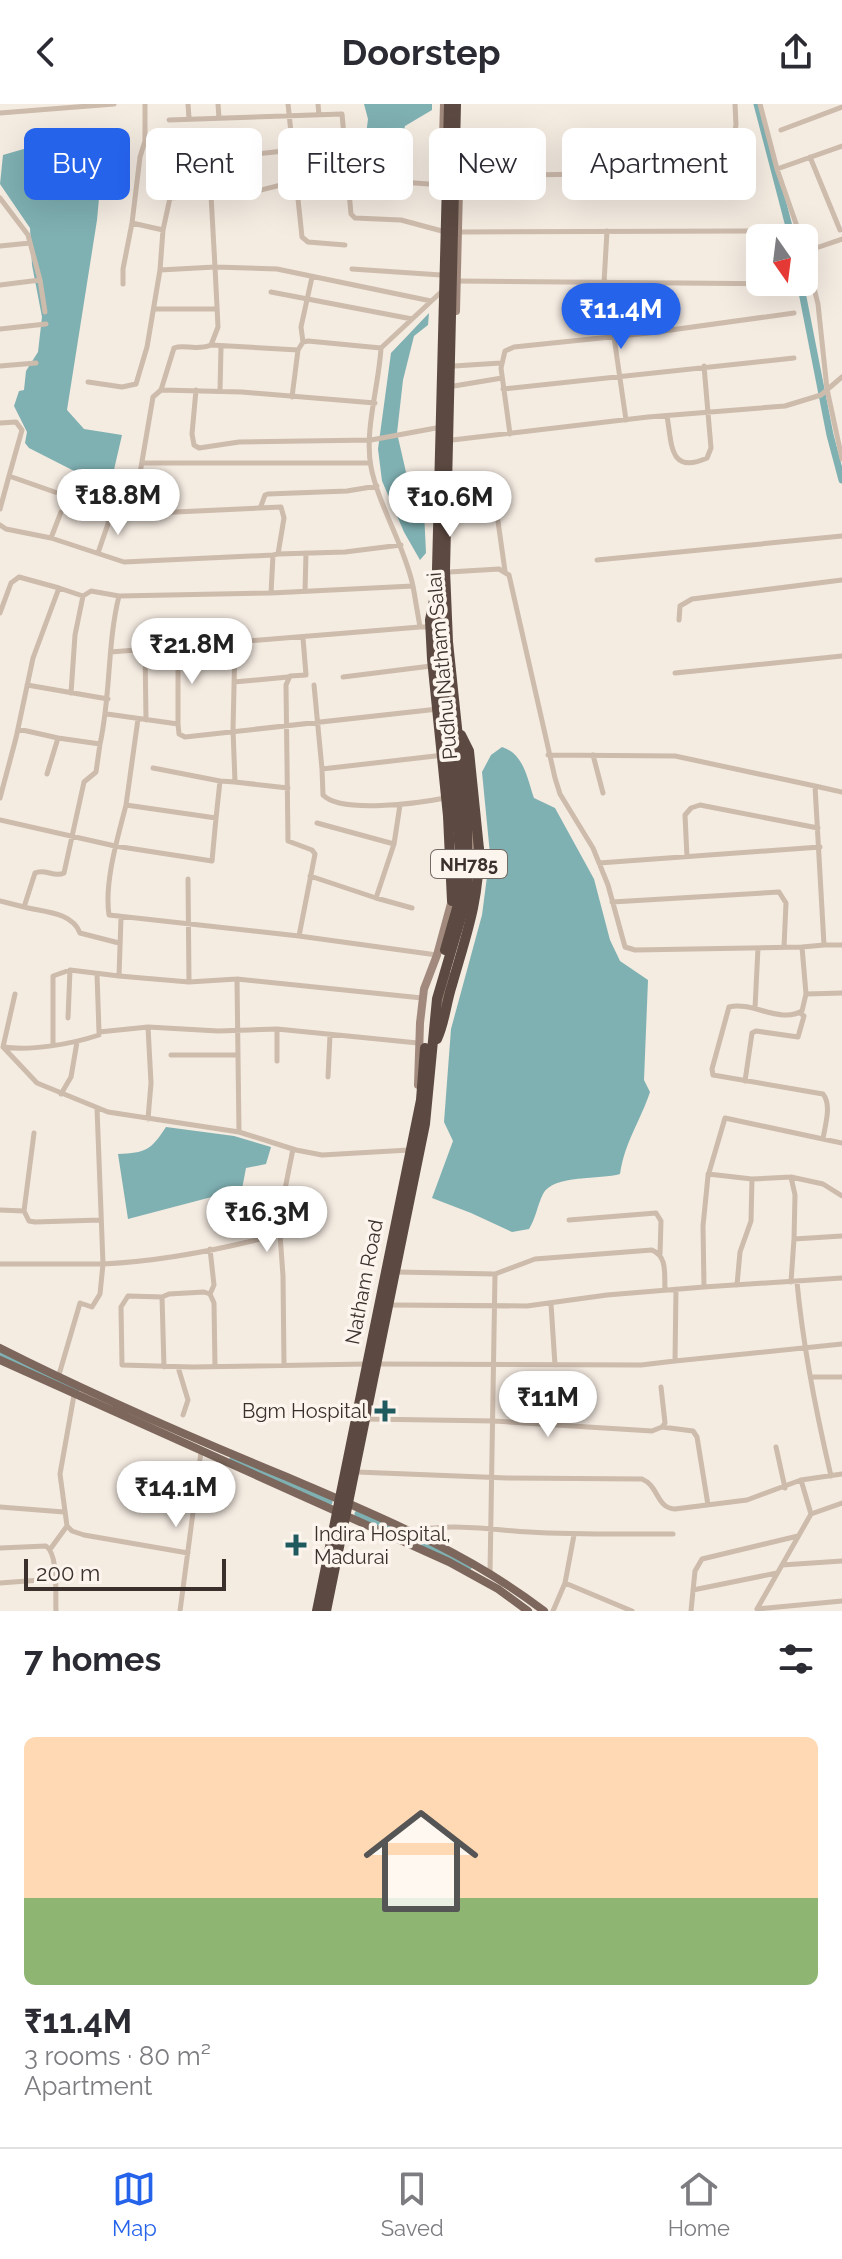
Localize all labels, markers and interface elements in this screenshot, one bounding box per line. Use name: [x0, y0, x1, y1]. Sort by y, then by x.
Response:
icon: back: [24, 30, 68, 74]
icon: share: [774, 30, 818, 74]
text: Doorstep: [341, 31, 501, 73]
chip: Buy: [24, 128, 130, 200]
chip: Rent: [146, 128, 262, 200]
chip: Filters: [278, 128, 413, 200]
chip: New: [429, 128, 546, 200]
chip: Apartment: [562, 128, 756, 200]
north arrow: [746, 224, 818, 296]
map controls: [746, 224, 818, 296]
pin: ₹11.4M: [556, 283, 686, 351]
text: ₹11.4M: [580, 294, 662, 324]
pin: ₹18.8M: [53, 469, 183, 537]
pin: ₹10.6M: [385, 471, 515, 539]
text: ₹18.8M: [75, 480, 161, 510]
text: ₹10.6M: [407, 482, 493, 512]
street label: Pudhu Natham Salai: [422, 571, 462, 761]
pin: ₹21.8M: [127, 618, 257, 686]
text: ₹21.8M: [149, 629, 235, 659]
road number: NH785: [431, 850, 507, 878]
pin: ₹16.3M: [202, 1186, 332, 1254]
text: ₹16.3M: [224, 1197, 310, 1227]
street label: Natham Road: [340, 1217, 388, 1347]
pin: ₹11M: [501, 1371, 595, 1439]
text: ₹11M: [517, 1382, 579, 1412]
place label: Bgm Hospital: [242, 1399, 368, 1423]
marker: Bgm Hospital: [374, 1400, 396, 1422]
pin: ₹14.1M: [111, 1461, 241, 1529]
text: ₹14.1M: [135, 1472, 217, 1502]
place label: Indira Hospital, Madurai: [314, 1522, 451, 1569]
marker: Indira Hospital, Madurai: [285, 1534, 307, 1556]
scale bar: [24, 1555, 226, 1591]
text: 200 m: [36, 1560, 100, 1586]
icon: filters: [774, 1637, 818, 1681]
text: 7 homes: [24, 1639, 161, 1679]
icon: home: [349, 1789, 493, 1933]
text: ₹11.4M: [24, 2001, 132, 2041]
text: 3 rooms · 80 m²: [24, 2041, 211, 2071]
text: Apartment: [24, 2071, 153, 2101]
tab: Map: [112, 2167, 157, 2241]
tab: Saved: [381, 2167, 444, 2241]
tab: Home: [668, 2167, 730, 2241]

